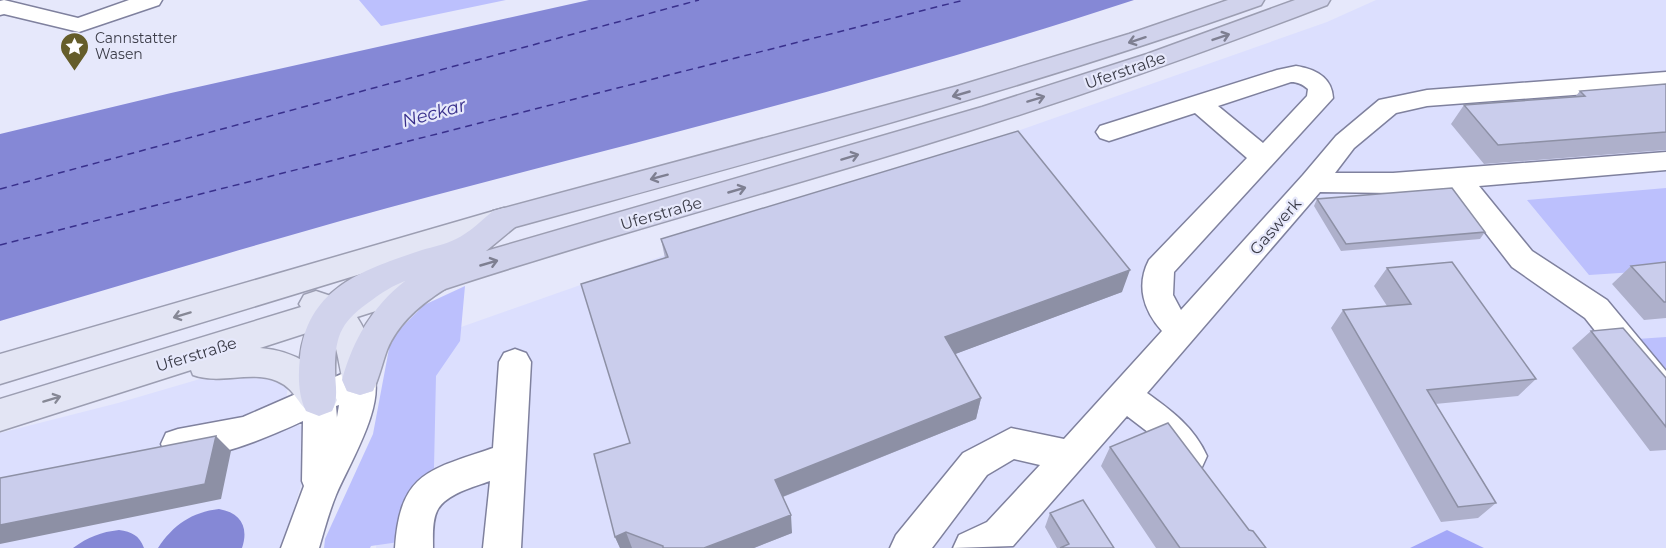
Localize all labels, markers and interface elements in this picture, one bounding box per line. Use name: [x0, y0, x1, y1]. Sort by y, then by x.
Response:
place label: Cannstatter Wasen: [95, 29, 178, 63]
place icon: Cannstatter Wasen: [58, 30, 90, 72]
one-way arrow: [1211, 31, 1230, 42]
one-way arrow: [1128, 35, 1147, 46]
street label: Uferstraße: [1082, 48, 1168, 93]
one-way arrow: [952, 89, 971, 100]
one-way arrow: [1026, 93, 1045, 104]
water label: Neckar: [400, 94, 469, 132]
one-way arrow: [840, 150, 859, 161]
one-way arrow: [649, 172, 668, 183]
one-way arrow: [727, 184, 746, 195]
street label: Uferstraße: [618, 193, 704, 234]
street label: Gaswerk: [1246, 194, 1305, 259]
one-way arrow: [479, 257, 498, 268]
one-way arrow: [173, 310, 192, 321]
street label: Uferstraße: [153, 333, 239, 376]
one-way arrow: [42, 393, 61, 404]

